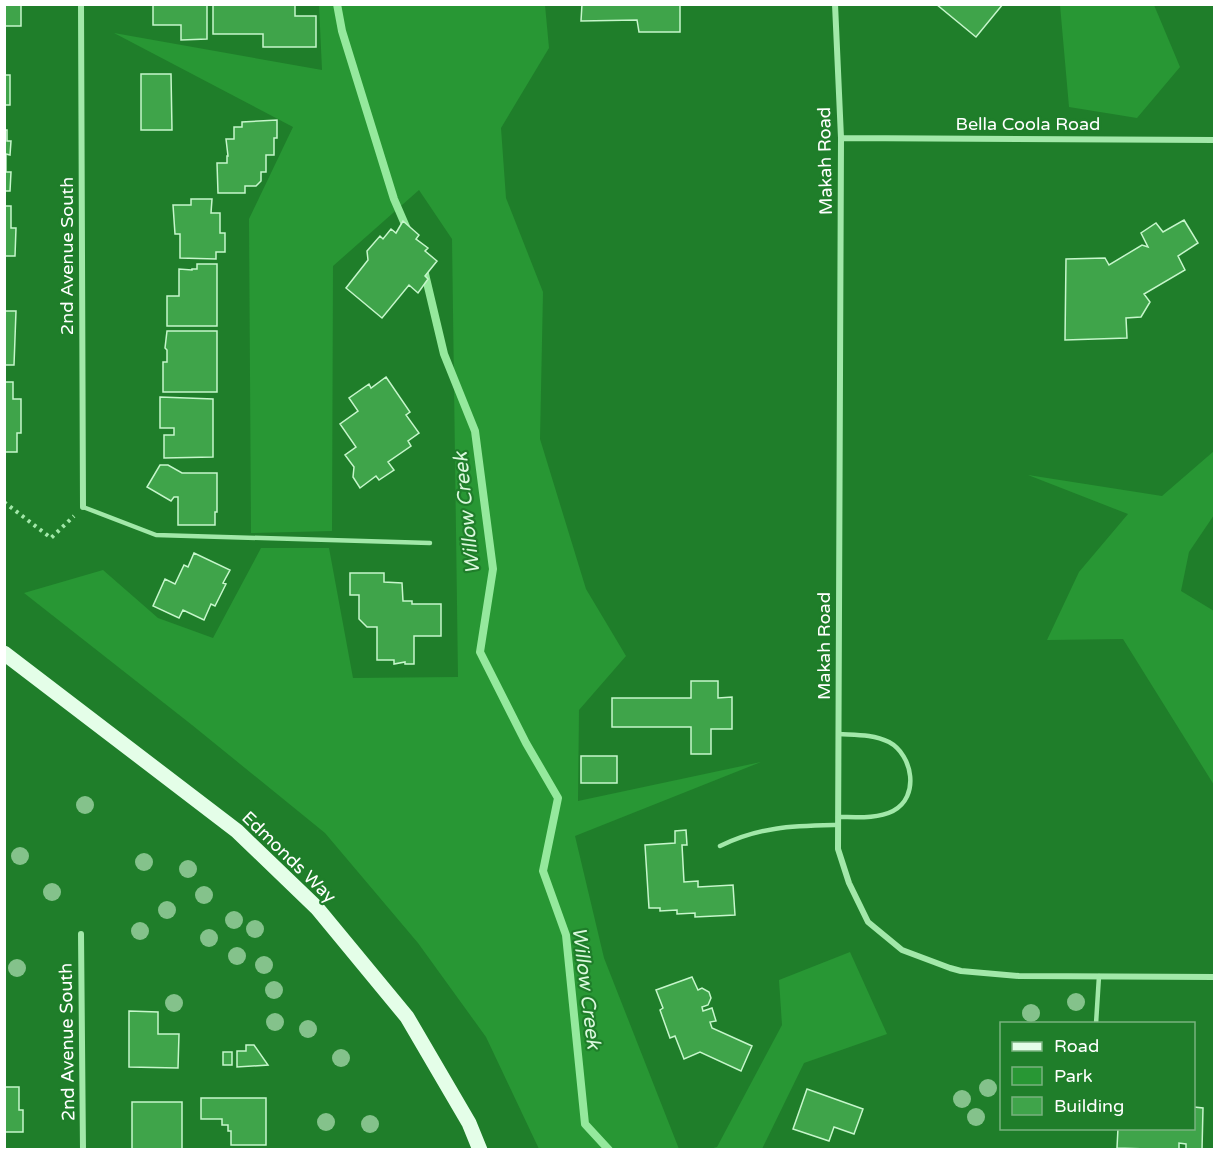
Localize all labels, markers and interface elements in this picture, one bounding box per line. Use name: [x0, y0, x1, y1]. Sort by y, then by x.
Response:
street label: Makah Road: [813, 107, 837, 215]
street label: Bella Coola Road: [956, 113, 1100, 135]
street label: 2nd Avenue South: [56, 177, 78, 335]
water label: Willow Creek: [448, 449, 485, 575]
street label: Makah Road: [813, 592, 835, 700]
street label: Edmonds Way: [237, 806, 341, 908]
water label: Willow Creek: [567, 926, 606, 1052]
street label: 2nd Avenue South: [55, 963, 79, 1121]
legend: [1000, 1022, 1195, 1130]
text: Road: [1054, 1035, 1099, 1057]
text: Park: [1054, 1065, 1093, 1087]
text: Building: [1054, 1095, 1124, 1117]

